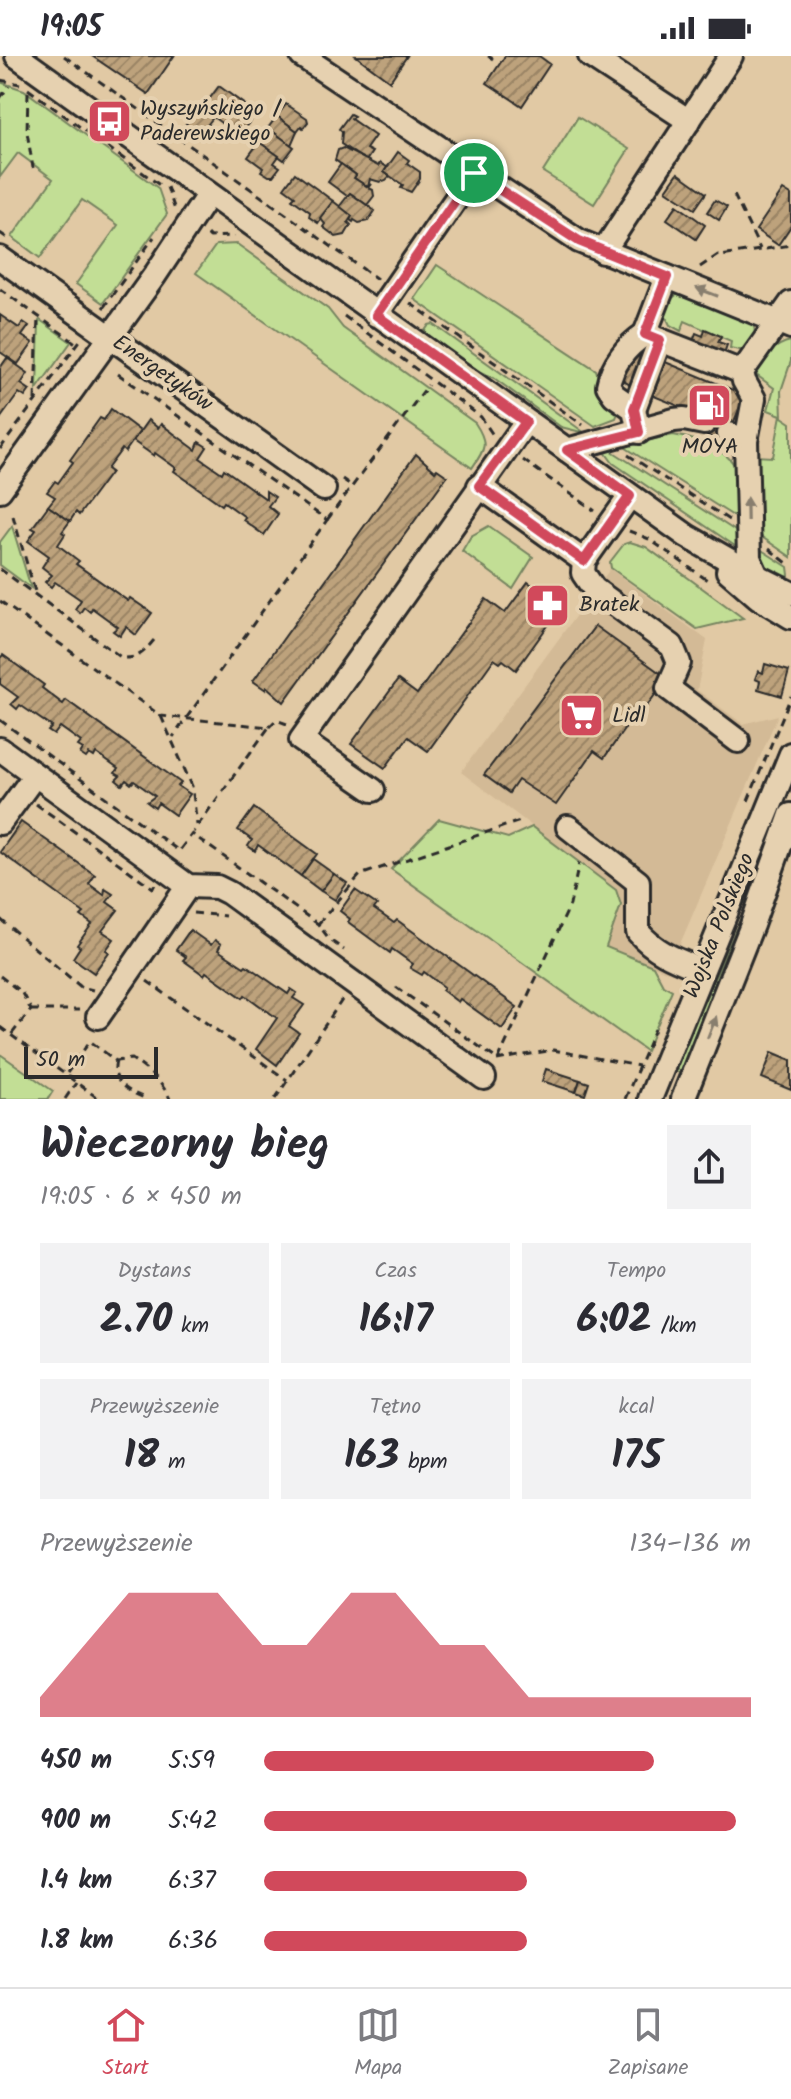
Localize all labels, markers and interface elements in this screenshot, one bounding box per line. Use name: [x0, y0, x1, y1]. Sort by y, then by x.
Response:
text: 19:05: [40, 4, 102, 52]
place label: Wyszyńskiego / Paderewskiego: [140, 92, 283, 152]
bus stop icon: Wyszyńskiego / Paderewskiego: [85, 98, 133, 146]
pin: [440, 139, 508, 207]
icon: arrive: [452, 151, 496, 195]
one-way arrow: [695, 285, 719, 298]
street label: Energetyków: [104, 326, 220, 422]
fuel station icon: MOYA: [686, 382, 734, 430]
place label: MOYA: [682, 430, 738, 465]
one-way arrow: [741, 496, 754, 521]
pharmacy icon: Bratek: [524, 581, 572, 629]
place label: Bratek: [579, 588, 640, 623]
supermarket icon: Lidl: [557, 692, 605, 740]
place label: Lidl: [612, 699, 646, 734]
street label: Wojska Polskiego: [675, 848, 765, 1004]
one-way arrow: [706, 1015, 719, 1039]
scale bar: [24, 1043, 158, 1079]
text: 50 m: [36, 1043, 85, 1078]
text: Wieczorny bieg: [40, 1111, 329, 1181]
button: share: [667, 1125, 751, 1209]
text: 19:05 · 6 × 450 m: [40, 1176, 242, 1218]
text: Dystans: [118, 1254, 191, 1289]
text: Czas: [374, 1254, 417, 1289]
text: Tempo: [607, 1254, 666, 1289]
text: 2.70: [100, 1289, 172, 1353]
text: 16:17: [358, 1289, 433, 1353]
text: 6:02: [577, 1289, 652, 1353]
text: km: [172, 1309, 209, 1344]
text: /km: [652, 1309, 696, 1344]
text: Przewyższenie: [90, 1390, 219, 1425]
text: Tętno: [370, 1390, 421, 1425]
text: kcal: [619, 1390, 654, 1425]
text: 18: [123, 1425, 159, 1489]
text: 163: [343, 1425, 399, 1489]
text: 175: [611, 1425, 662, 1489]
text: m: [159, 1445, 186, 1480]
text: bpm: [399, 1445, 448, 1480]
text: Przewyższenie: [40, 1523, 193, 1565]
text: 134–136 m: [629, 1523, 751, 1565]
text: 450 m: [40, 1740, 112, 1782]
text: 5:59: [168, 1740, 215, 1782]
text: 900 m: [40, 1800, 111, 1842]
text: 5:42: [168, 1800, 218, 1842]
text: 1.4 km: [40, 1860, 112, 1902]
text: 6:37: [168, 1860, 216, 1902]
text: 1.8 km: [40, 1920, 113, 1962]
text: 6:36: [168, 1920, 218, 1962]
tab: Start: [103, 2003, 149, 2086]
tab: Mapa: [354, 2003, 402, 2086]
tab: Zapisane: [607, 2003, 688, 2086]

